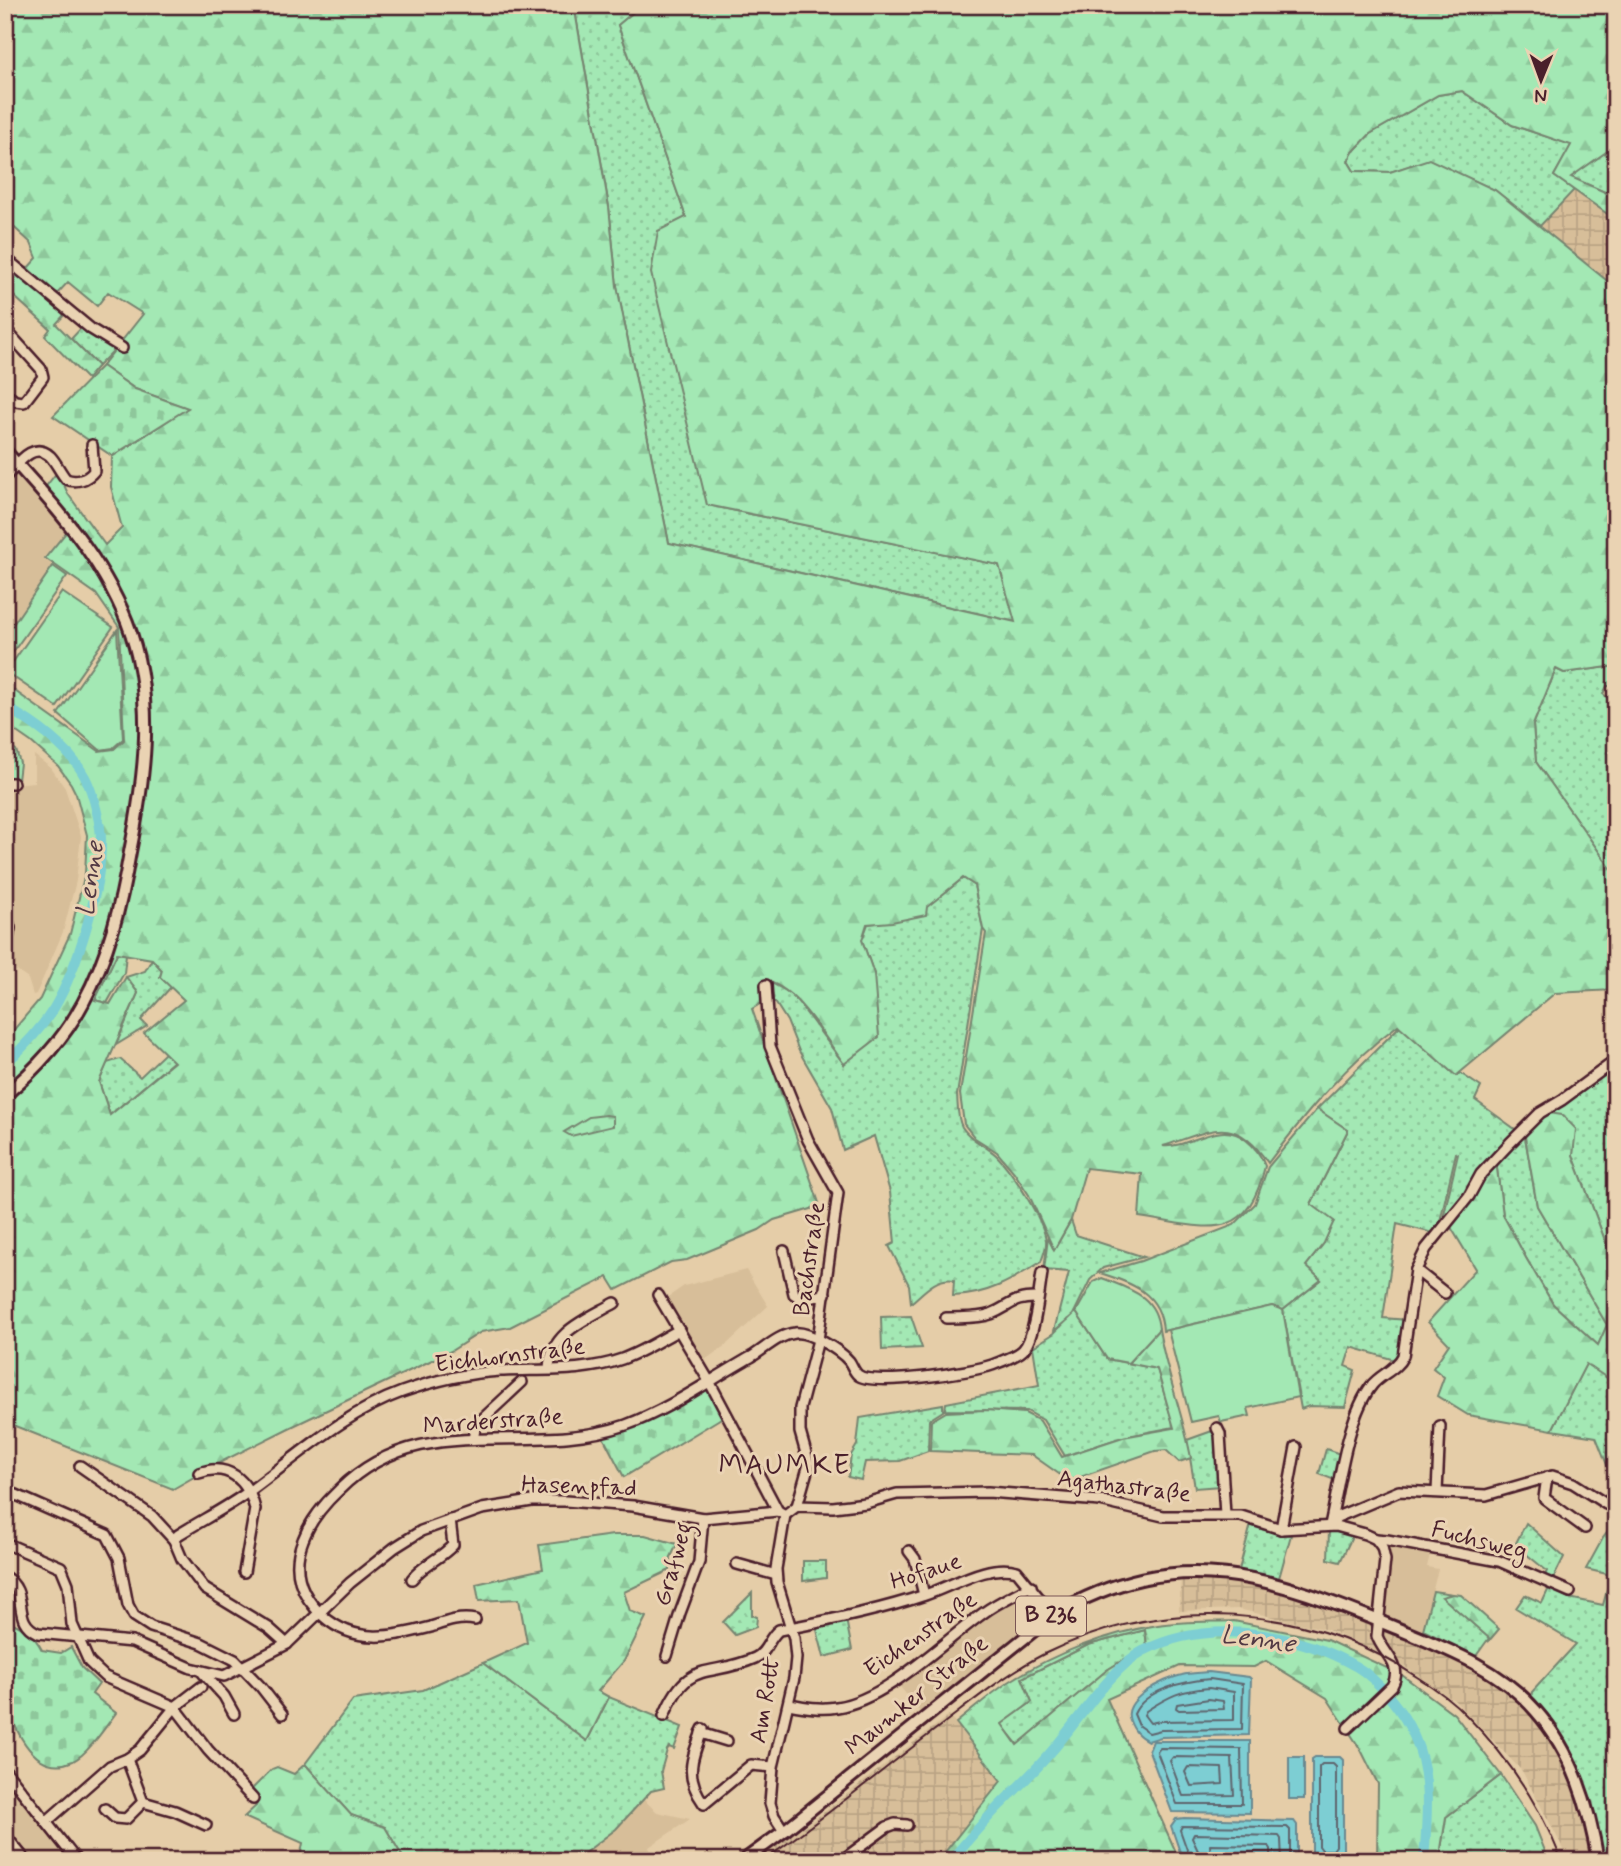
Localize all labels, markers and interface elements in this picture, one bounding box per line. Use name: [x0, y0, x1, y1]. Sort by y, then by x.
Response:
north arrow: [1506, 46, 1576, 116]
text: N: [1534, 83, 1547, 108]
water label: Lenne: [69, 838, 113, 918]
street label: Bachstraße: [787, 1200, 833, 1318]
street label: Eichhornstraße: [433, 1331, 587, 1381]
street label: Marderstraße: [422, 1402, 564, 1442]
district label: MAUMKE: [719, 1448, 852, 1485]
street label: Agathastraße: [1055, 1463, 1193, 1511]
street label: Hasenpfad: [521, 1469, 637, 1505]
street label: Fuchsweg: [1427, 1514, 1530, 1570]
street label: Grafweg: [647, 1518, 704, 1610]
street label: Hofaue: [886, 1546, 966, 1598]
street label: Eichenstraße: [858, 1585, 984, 1685]
road number: B 236: [1016, 1596, 1086, 1636]
water label: Lenne: [1219, 1618, 1299, 1662]
street label: Maumker Straße: [839, 1629, 995, 1763]
street label: Am Rott: [743, 1654, 789, 1746]

